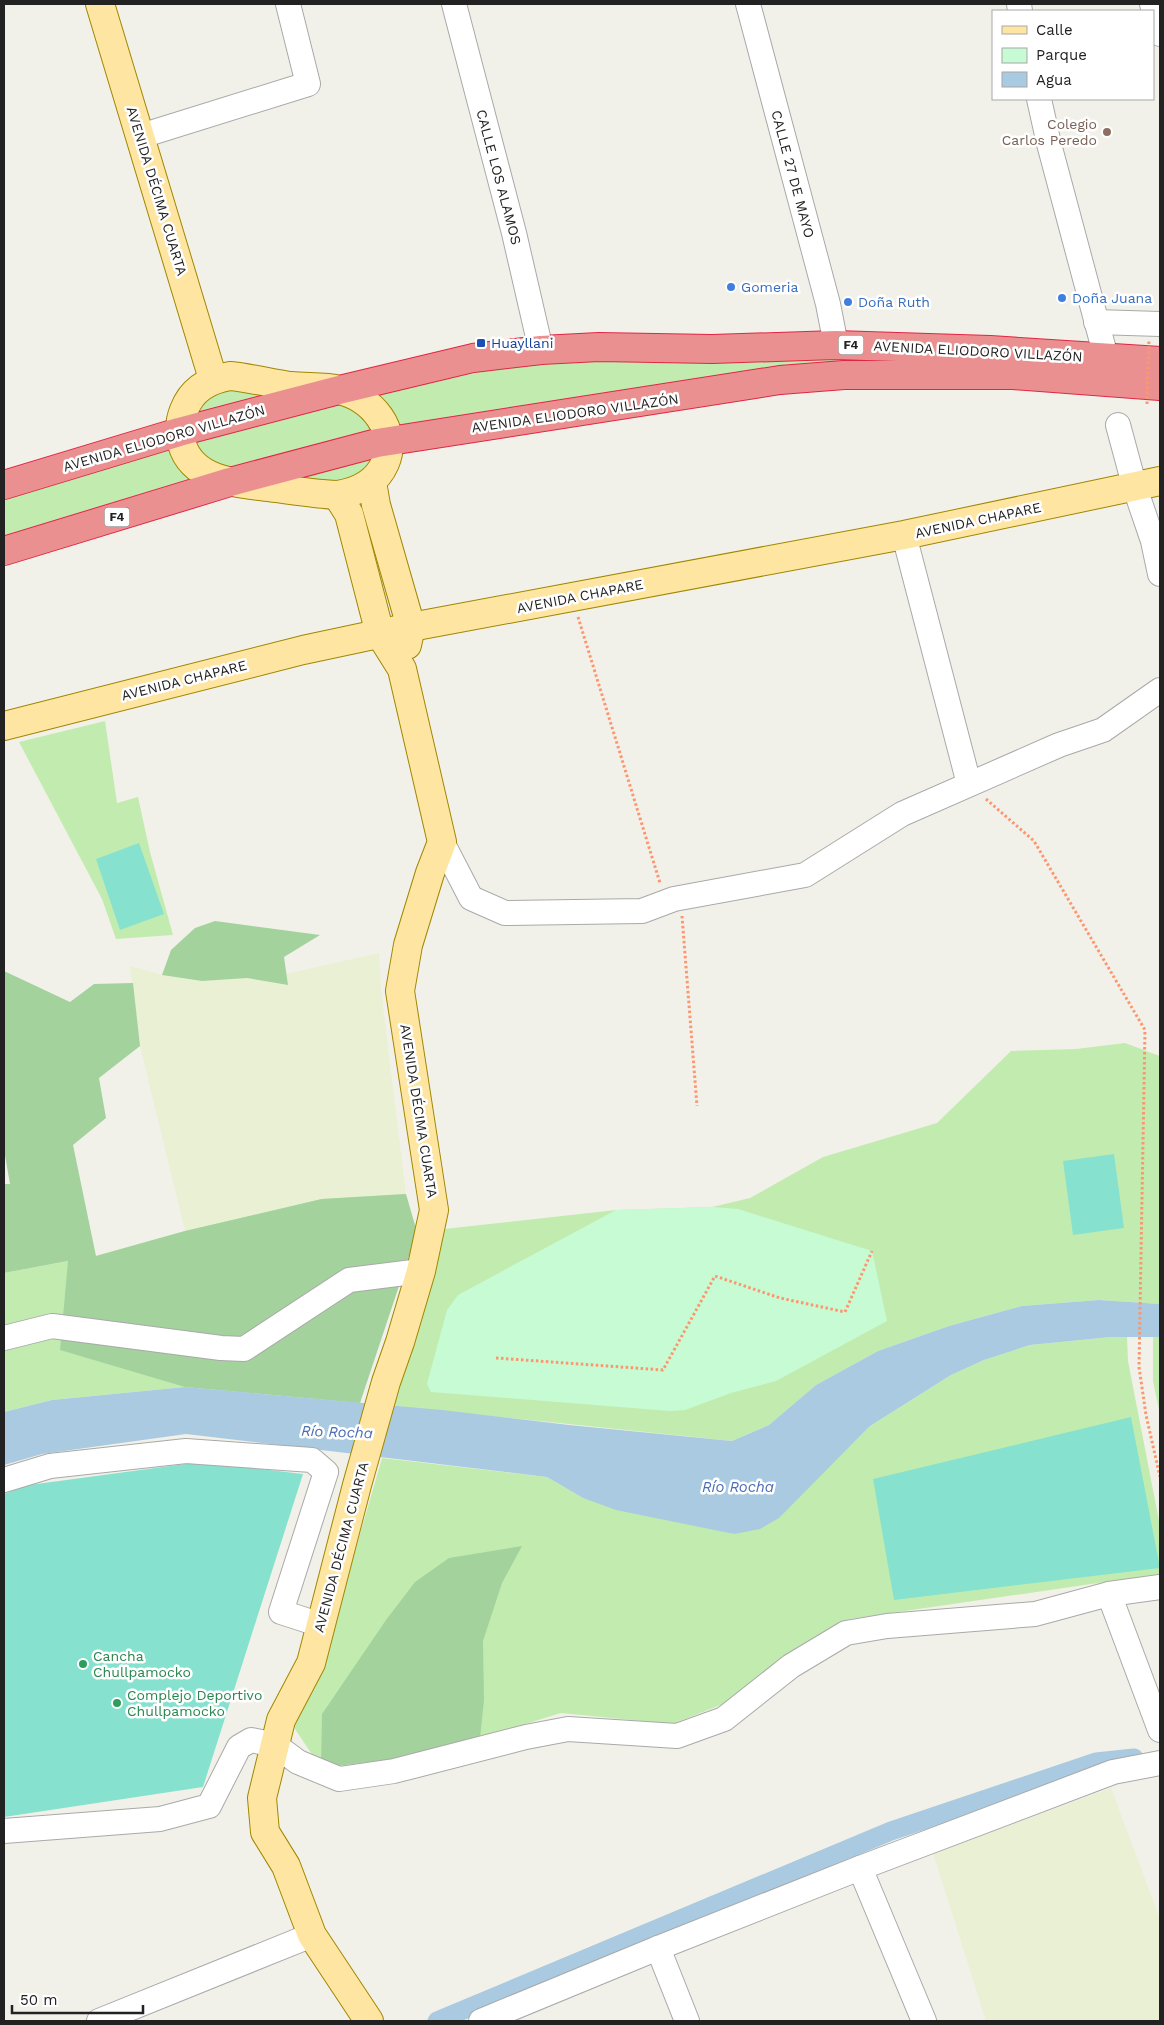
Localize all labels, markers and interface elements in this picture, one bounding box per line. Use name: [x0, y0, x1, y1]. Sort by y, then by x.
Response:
legend: [992, 10, 1154, 100]
text: Calle: [1036, 21, 1073, 39]
text: Parque: [1036, 46, 1087, 64]
text: Agua: [1036, 71, 1072, 89]
street label: AVENIDA DÉCIMA CUARTA: [124, 105, 190, 277]
street label: CALLE LOS ALAMOS: [473, 108, 525, 246]
street label: CALLE 27 DE MAYO: [768, 108, 818, 240]
place label: Colegio Carlos Peredo: [1002, 116, 1097, 148]
marker: Colegio Carlos Peredo: [1101, 126, 1113, 138]
place label: Gomeria: [741, 279, 798, 295]
marker: Gomeria: [725, 281, 737, 293]
place label: Doña Juana: [1072, 290, 1152, 306]
marker: Doña Juana: [1056, 292, 1068, 304]
place label: Doña Ruth: [858, 294, 930, 310]
marker: Doña Ruth: [842, 296, 854, 308]
place label: Huayllani: [491, 335, 553, 351]
road number: F4: [838, 336, 864, 354]
marker: Huayllani: [475, 337, 487, 349]
street label: AVENIDA ELIODORO VILLAZÓN: [873, 338, 1083, 364]
street label: AVENIDA ELIODORO VILLAZÓN: [470, 391, 680, 435]
street label: AVENIDA ELIODORO VILLAZÓN: [61, 401, 267, 475]
street label: AVENIDA CHAPARE: [913, 499, 1043, 541]
road number: F4: [104, 508, 130, 526]
street label: AVENIDA CHAPARE: [515, 576, 645, 616]
street label: AVENIDA CHAPARE: [120, 657, 248, 703]
street label: AVENIDA DÉCIMA CUARTA: [397, 1023, 441, 1199]
water label: Río Rocha: [301, 1422, 373, 1442]
street label: AVENIDA DÉCIMA CUARTA: [311, 1460, 371, 1634]
water label: Río Rocha: [702, 1478, 774, 1496]
place label: Cancha Chullpamocko: [93, 1648, 191, 1680]
marker: Cancha Chullpamocko: [77, 1658, 89, 1670]
place label: Complejo Deportivo Chullpamocko: [127, 1687, 262, 1719]
marker: Complejo Deportivo Chullpamocko: [111, 1697, 123, 1709]
scale bar: [12, 1982, 144, 2014]
text: 50 m: [20, 1991, 57, 2009]

